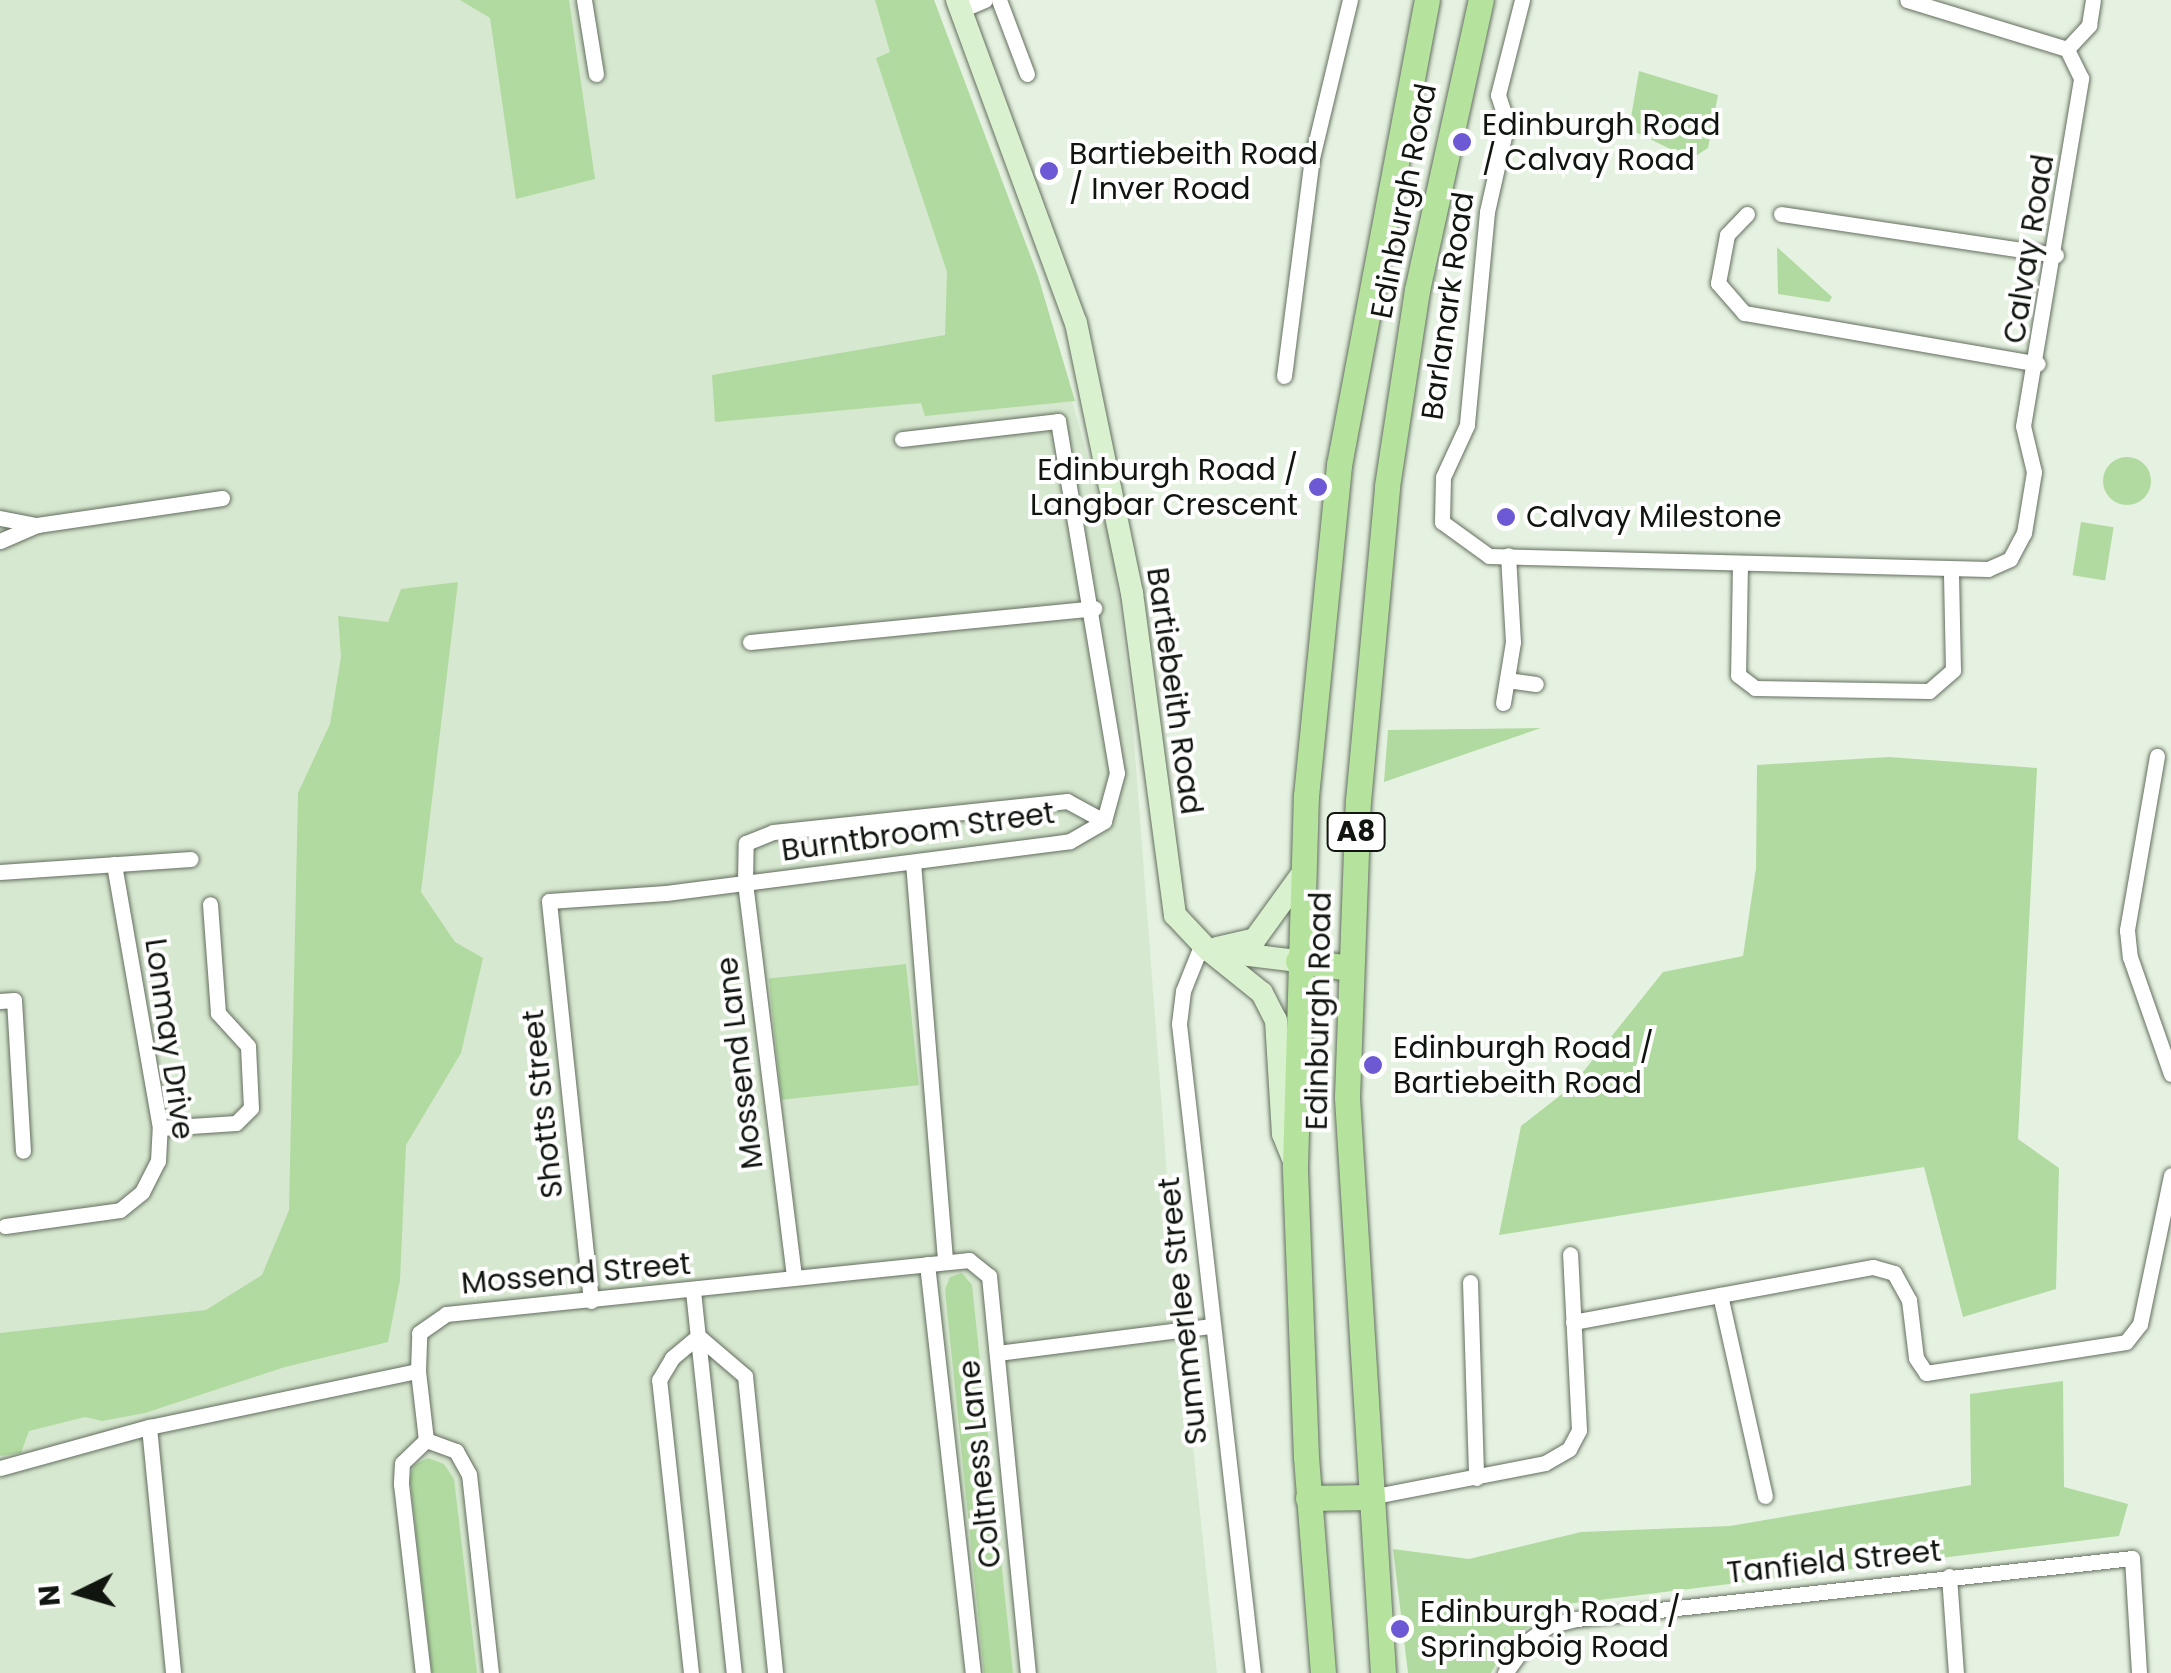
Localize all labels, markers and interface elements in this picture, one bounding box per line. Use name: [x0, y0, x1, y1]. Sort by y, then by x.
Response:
street label: Edinburgh Road: [1364, 81, 1444, 321]
place label: Edinburgh Road / Calvay Road: [1482, 107, 1720, 178]
marker: Edinburgh Road / Calvay Road: [1451, 131, 1473, 153]
place label: Bartiebeith Road / Inver Road: [1069, 136, 1318, 206]
street label: Calvay Road: [1996, 152, 2062, 346]
marker: Bartiebeith Road / Inver Road: [1038, 160, 1060, 182]
street label: Barlanark Road: [1414, 190, 1482, 422]
place label: Edinburgh Road / Langbar Crescent: [1030, 452, 1298, 522]
marker: Edinburgh Road / Langbar Crescent: [1307, 476, 1329, 498]
place label: Calvay Milestone: [1526, 499, 1782, 535]
marker: Calvay Milestone: [1495, 506, 1517, 528]
street label: Bartiebeith Road: [1139, 565, 1209, 817]
street label: Burntbroom Street: [779, 795, 1057, 869]
road number: A8: [1326, 809, 1386, 855]
street label: Edinburgh Road: [1299, 891, 1339, 1131]
street label: Lonmay Drive: [137, 936, 201, 1142]
street label: Mossend Lane: [709, 955, 771, 1171]
street label: Shotts Street: [515, 1008, 571, 1200]
place label: Edinburgh Road / Bartiebeith Road: [1393, 1030, 1654, 1100]
marker: Edinburgh Road / Bartiebeith Road: [1362, 1054, 1384, 1076]
street label: Summerlee Street: [1151, 1175, 1215, 1447]
street label: Mossend Street: [460, 1246, 692, 1302]
street label: Coltness Lane: [951, 1358, 1009, 1570]
street label: Tanfield Street: [1725, 1533, 1943, 1591]
north arrow: [30, 1543, 130, 1643]
text: N: [29, 1583, 70, 1608]
place label: Edinburgh Road / Springboig Road: [1420, 1594, 1681, 1664]
marker: Edinburgh Road / Springboig Road: [1389, 1618, 1411, 1640]

